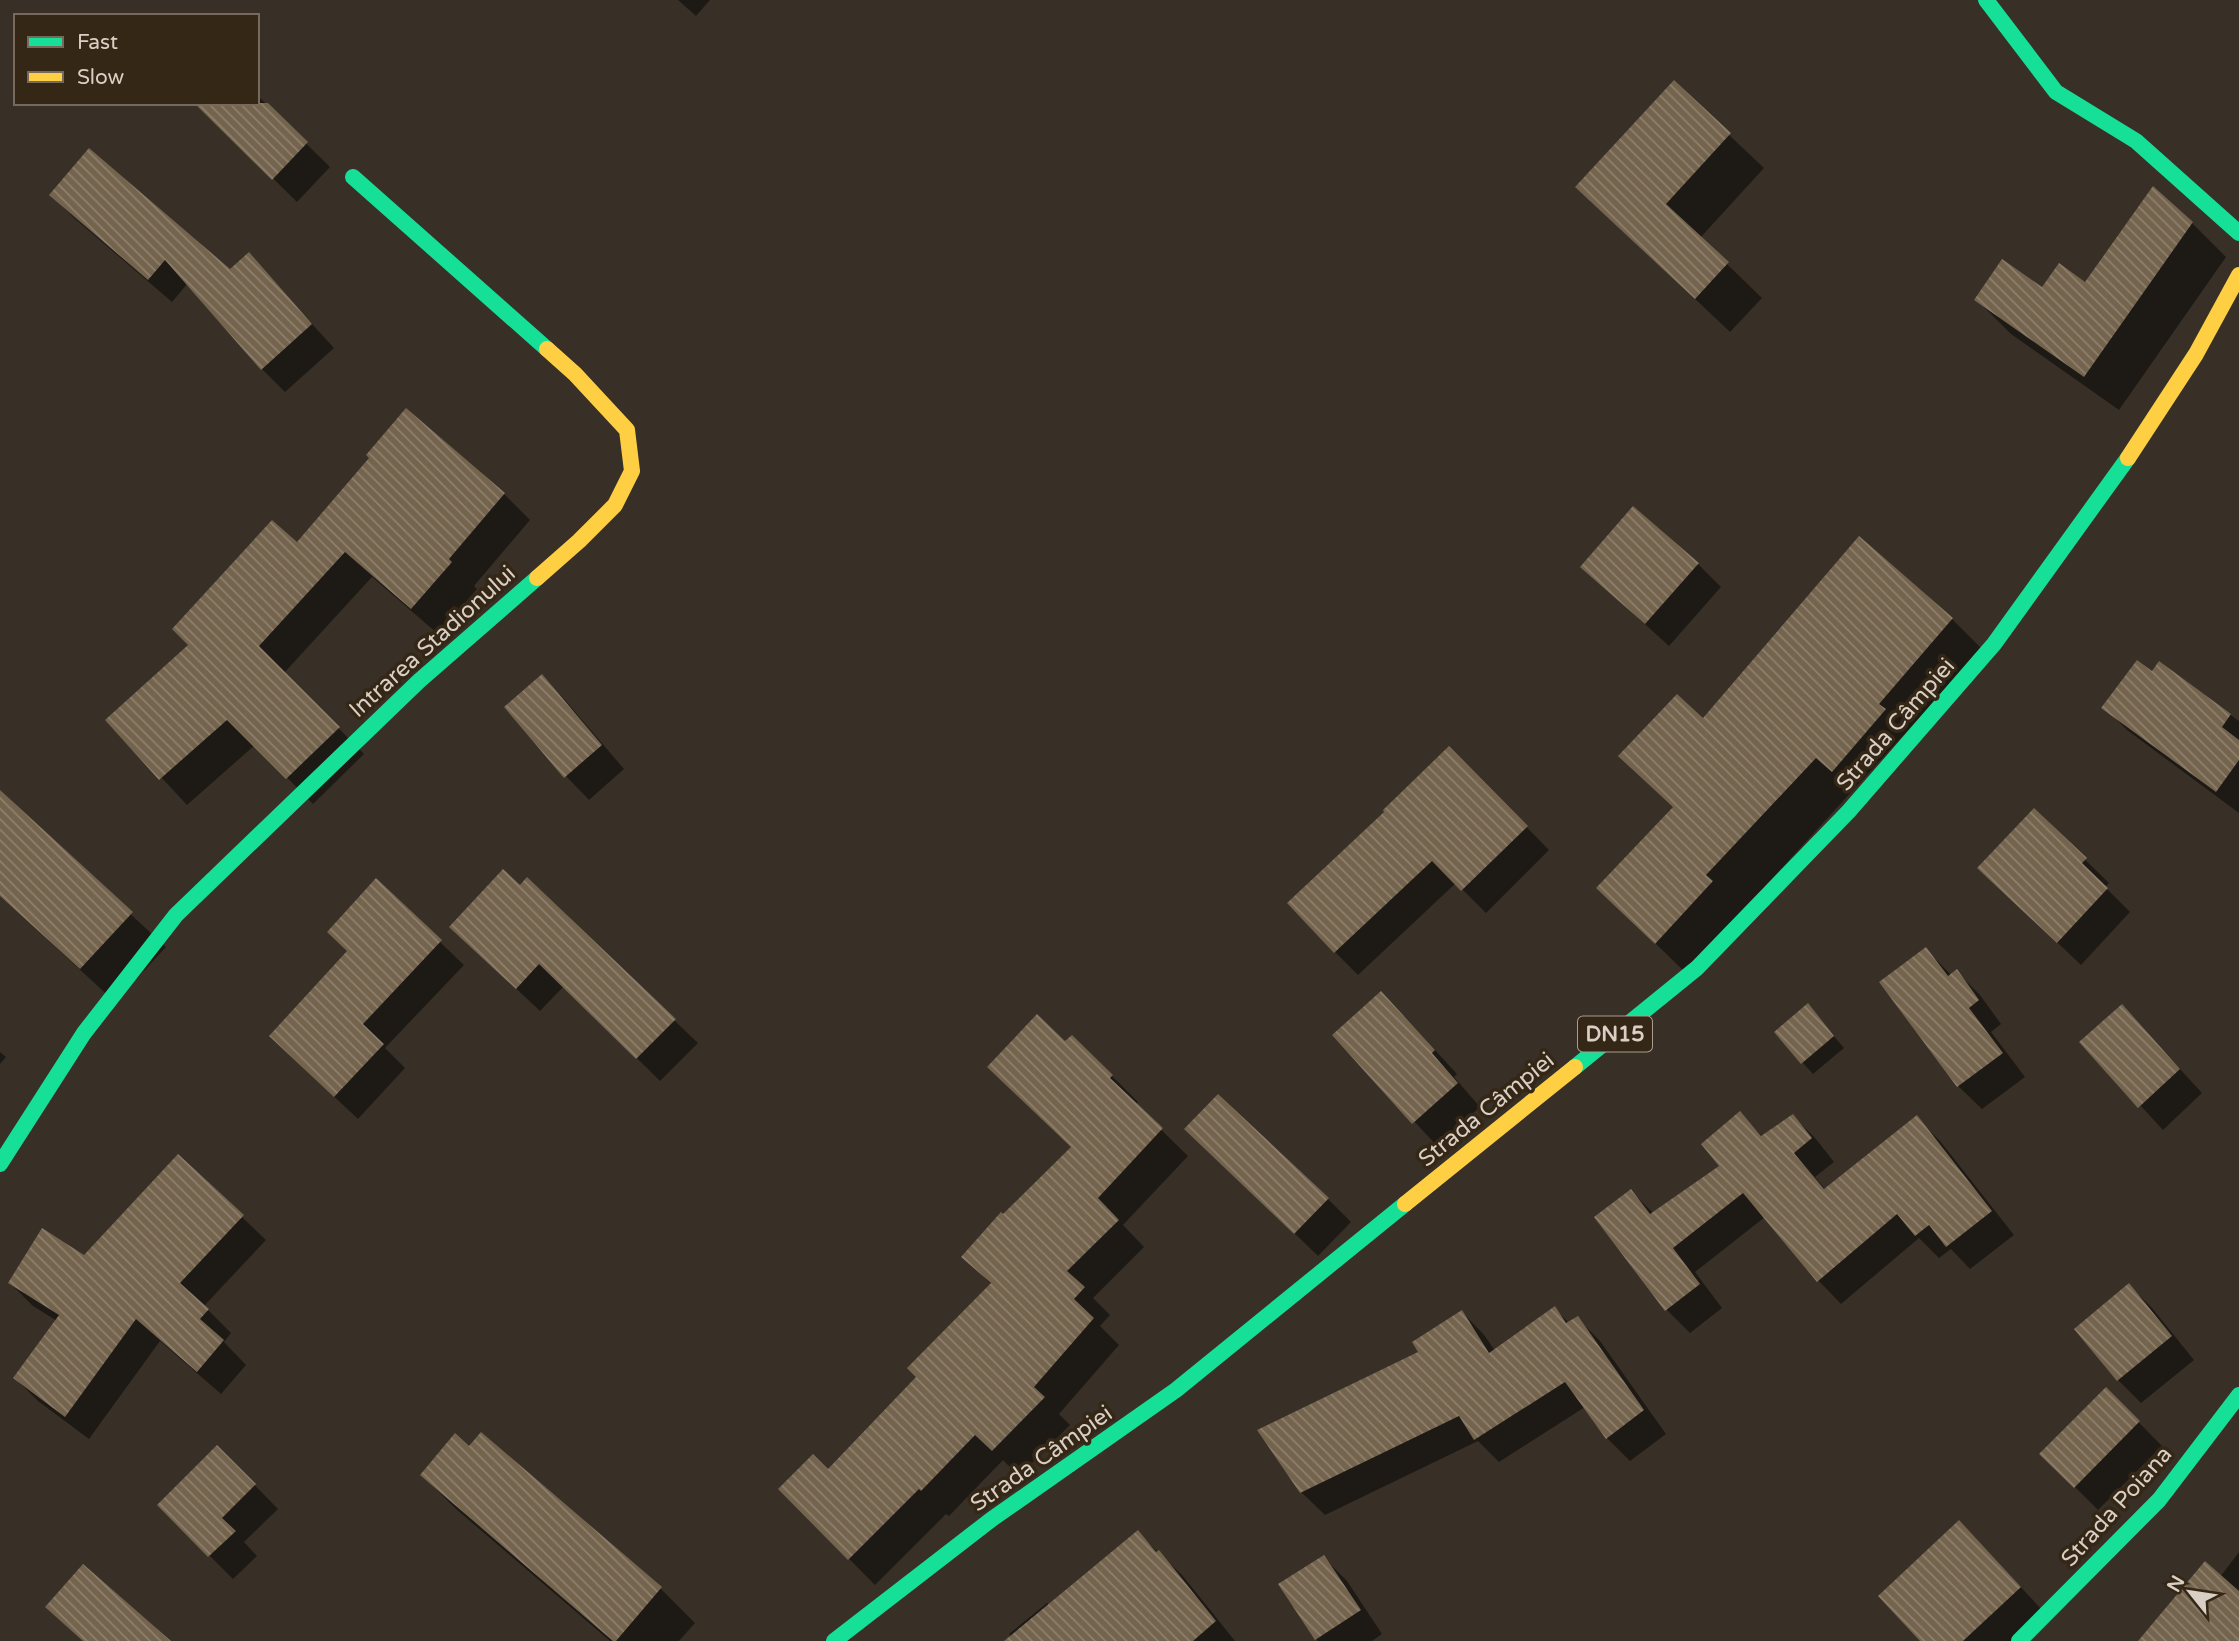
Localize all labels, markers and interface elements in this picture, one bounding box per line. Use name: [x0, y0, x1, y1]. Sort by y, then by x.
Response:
legend: [14, 14, 259, 105]
text: Fast: [77, 30, 118, 55]
text: Slow: [77, 65, 125, 90]
street label: Intrarea Stadionului: [344, 560, 522, 724]
street label: Strada Câmpiei: [1831, 653, 1961, 797]
road number: DN15: [1578, 1016, 1652, 1052]
street label: Strada Câmpiei: [1413, 1046, 1560, 1173]
street label: Strada Câmpiei: [965, 1400, 1118, 1518]
street label: Strada Poiana: [2055, 1441, 2178, 1573]
north arrow: [2155, 1557, 2225, 1627]
text: N: [2163, 1572, 2189, 1596]

